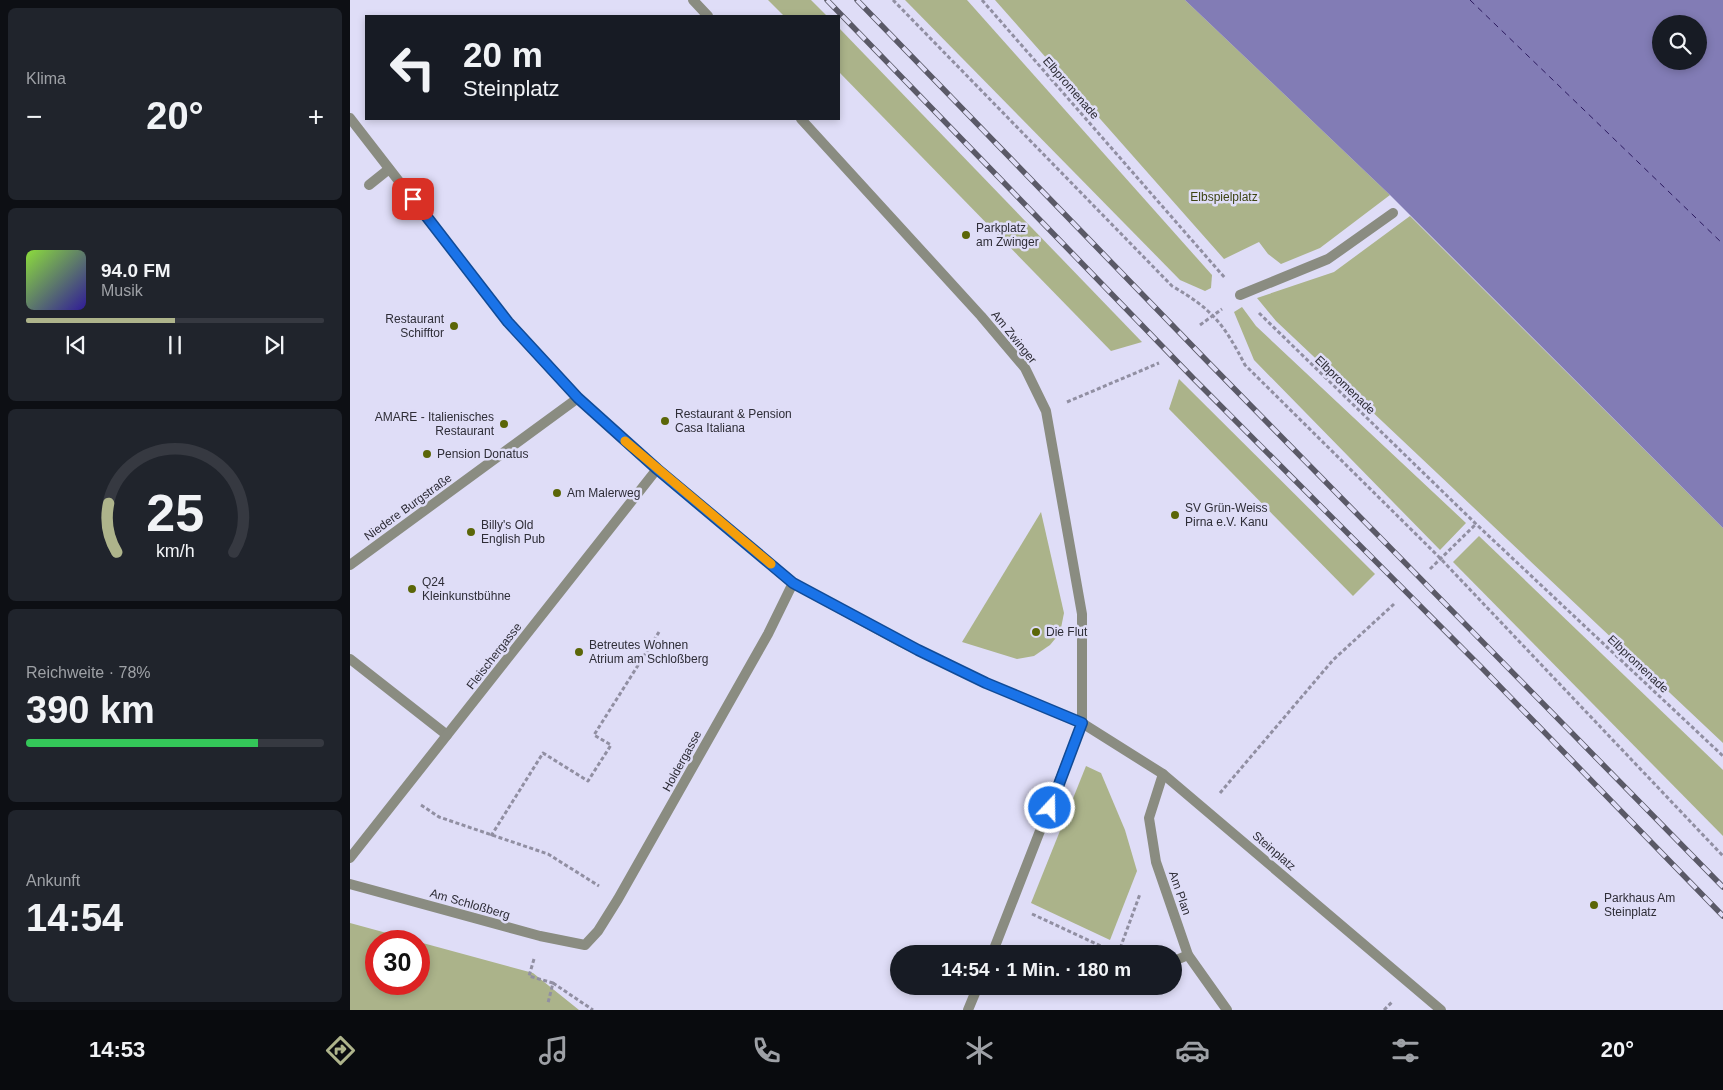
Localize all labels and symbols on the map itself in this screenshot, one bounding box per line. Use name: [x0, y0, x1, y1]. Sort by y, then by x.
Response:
street label: Elbpromenade: [1040, 54, 1102, 122]
pin: [392, 178, 434, 220]
park label: Elbspielplatz: [1190, 190, 1258, 204]
place label: Parkplatz am Zwinger: [976, 221, 1039, 249]
marker: Parkplatz am Zwinger: [960, 229, 972, 241]
street label: Am Zwinger: [988, 308, 1040, 366]
place label: Restaurant Schifftor: [385, 312, 445, 340]
marker: Restaurant Schifftor: [448, 320, 460, 332]
street label: Elbpromenade: [1312, 353, 1378, 417]
place label: Restaurant & Pension Casa Italiana: [675, 407, 792, 435]
place label: AMARE - Italienisches Restaurant: [375, 410, 495, 438]
marker: Restaurant & Pension Casa Italiana: [659, 415, 671, 427]
marker: AMARE - Italienisches Restaurant: [498, 418, 510, 430]
place label: Pension Donatus: [437, 447, 528, 461]
marker: Pension Donatus: [421, 448, 433, 460]
street label: Niedere Burgstraße: [362, 470, 455, 543]
place label: Am Malerweg: [567, 486, 640, 500]
marker: Am Malerweg: [551, 487, 563, 499]
place label: SV Grün-Weiss Pirna e.V. Kanu: [1185, 501, 1268, 529]
marker: SV Grün-Weiss Pirna e.V. Kanu: [1169, 509, 1181, 521]
place label: Billy's Old English Pub: [481, 518, 545, 546]
marker: Billy's Old English Pub: [465, 526, 477, 538]
place label: Q24 Kleinkunstbühne: [422, 575, 511, 603]
marker: Q24 Kleinkunstbühne: [406, 583, 418, 595]
street label: Fleischergasse: [464, 620, 525, 692]
place label: Die Flut: [1046, 625, 1088, 639]
marker: Die Flut: [1030, 626, 1042, 638]
street label: Elbpromenade: [1605, 632, 1672, 696]
place label: Betreutes Wohnen Atrium am Schloßberg: [589, 638, 708, 666]
marker: Betreutes Wohnen Atrium am Schloßberg: [573, 646, 585, 658]
street label: Holdergasse: [660, 728, 705, 794]
position arrow: [1023, 781, 1075, 833]
street label: Steinplatz: [1250, 828, 1298, 874]
street label: Am Plan: [1166, 869, 1194, 917]
street label: Am Schloßberg: [428, 886, 512, 922]
place label: Parkhaus Am Steinplatz: [1604, 891, 1675, 919]
marker: Parkhaus Am Steinplatz: [1588, 899, 1600, 911]
speed limit sign: 30: [365, 930, 430, 995]

